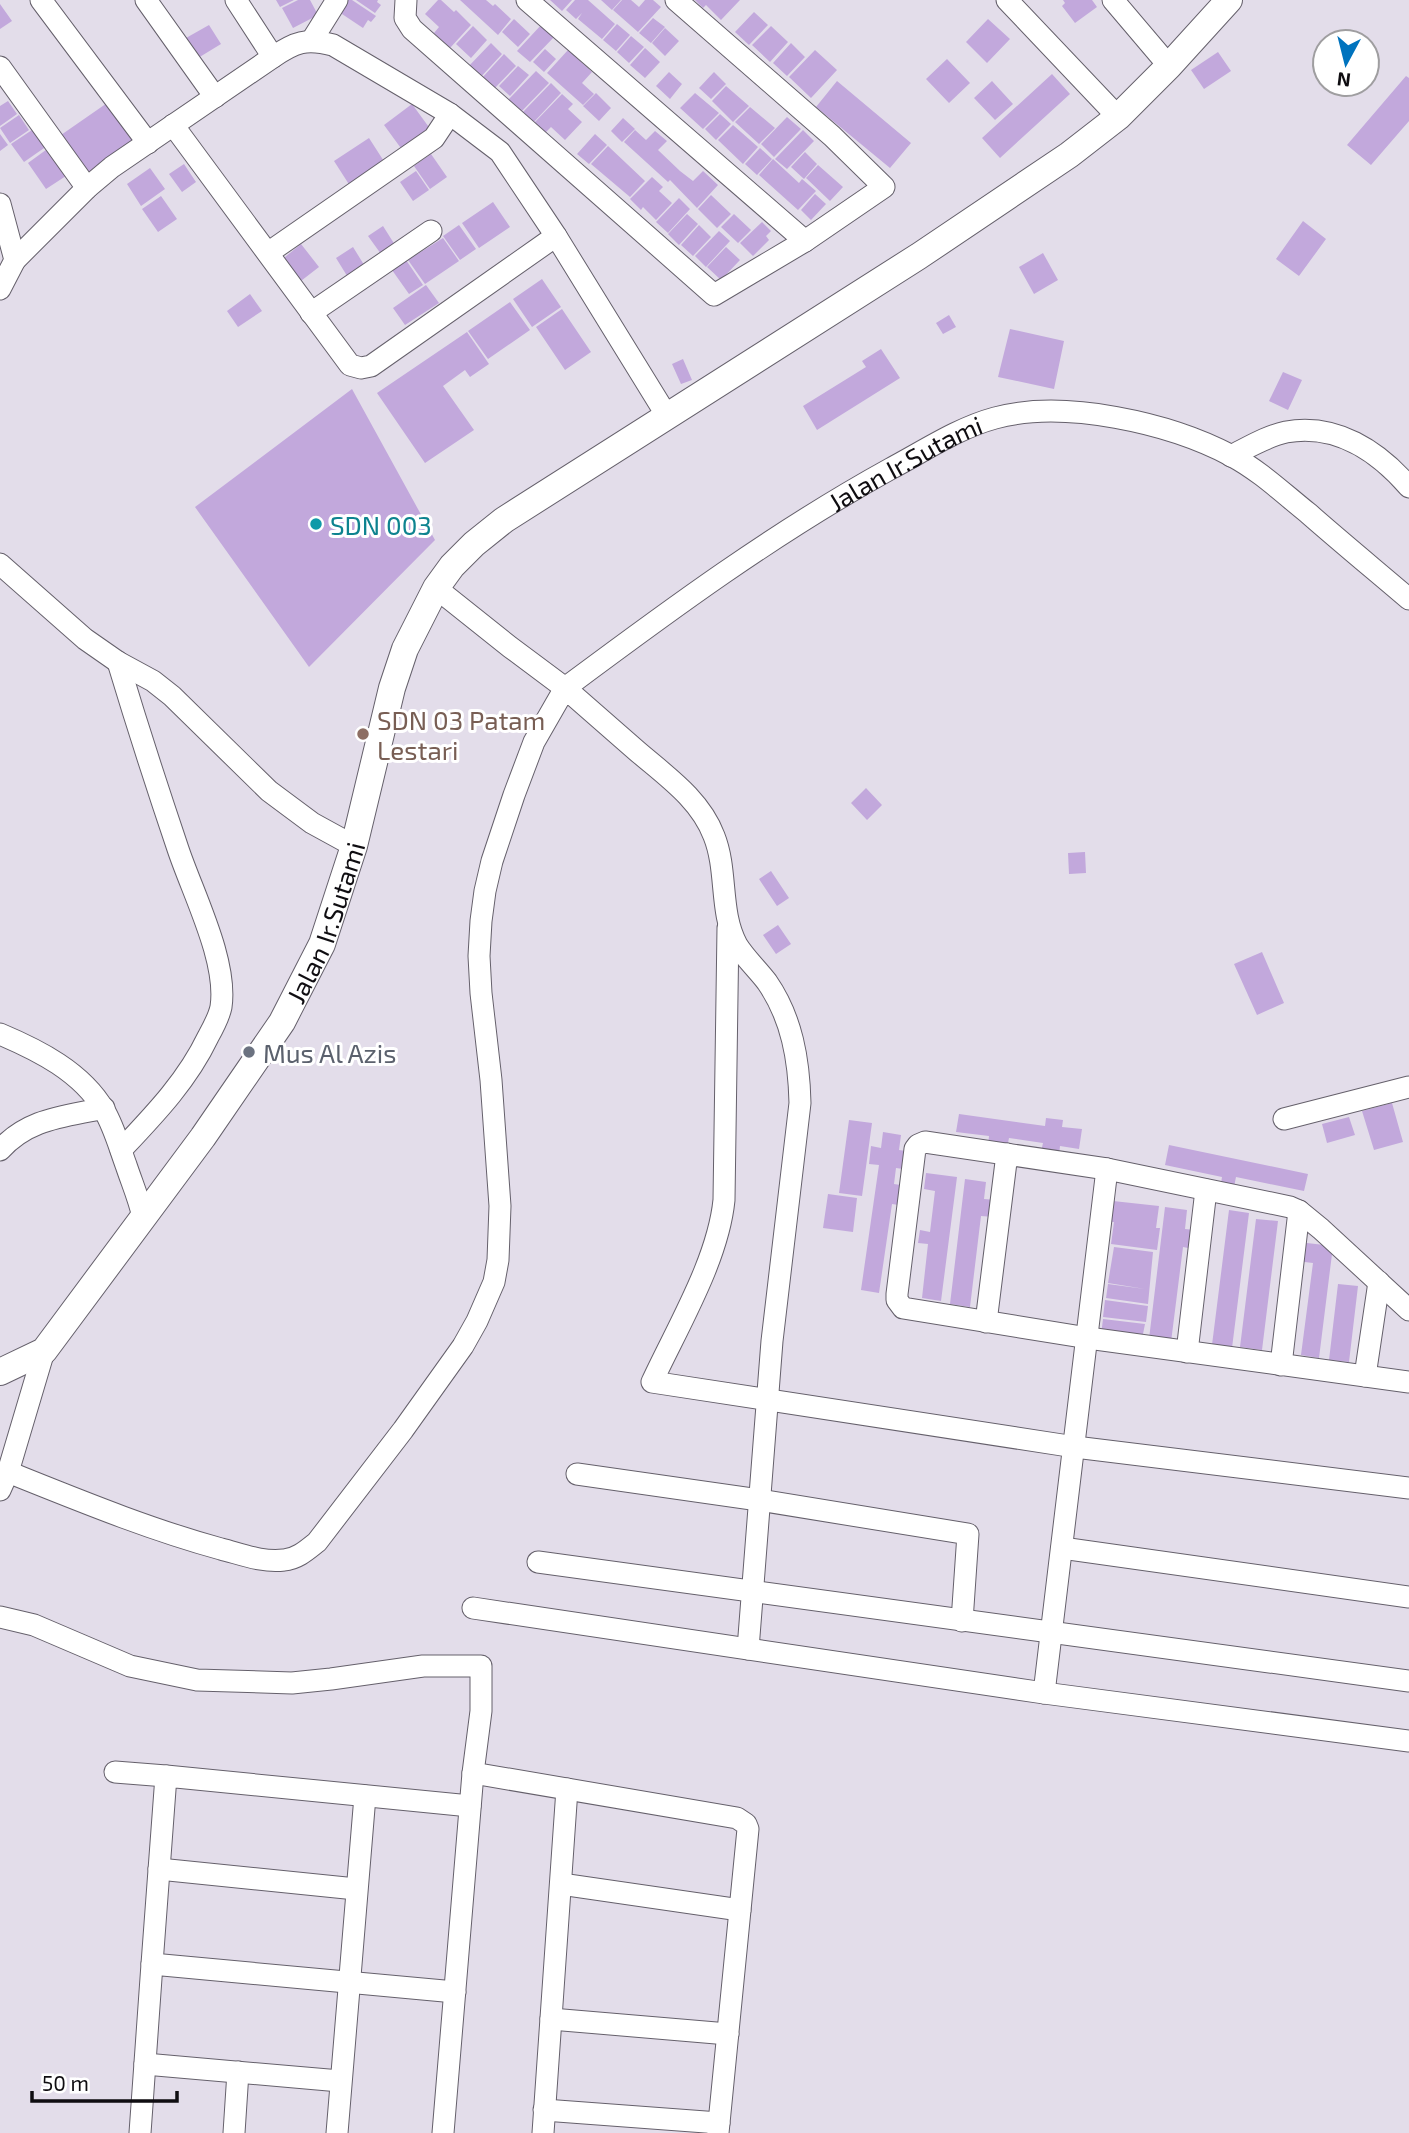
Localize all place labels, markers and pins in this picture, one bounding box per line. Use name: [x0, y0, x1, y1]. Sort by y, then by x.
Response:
place label: SDN 003: [330, 509, 432, 540]
marker: SDN 003: [308, 516, 324, 532]
place label: SDN 03 Patam Lestari: [377, 704, 545, 765]
marker: SDN 03 Patam Lestari: [355, 726, 371, 742]
place label: Mus Al Azis: [263, 1037, 397, 1068]
marker: Mus Al Azis: [241, 1044, 257, 1060]

